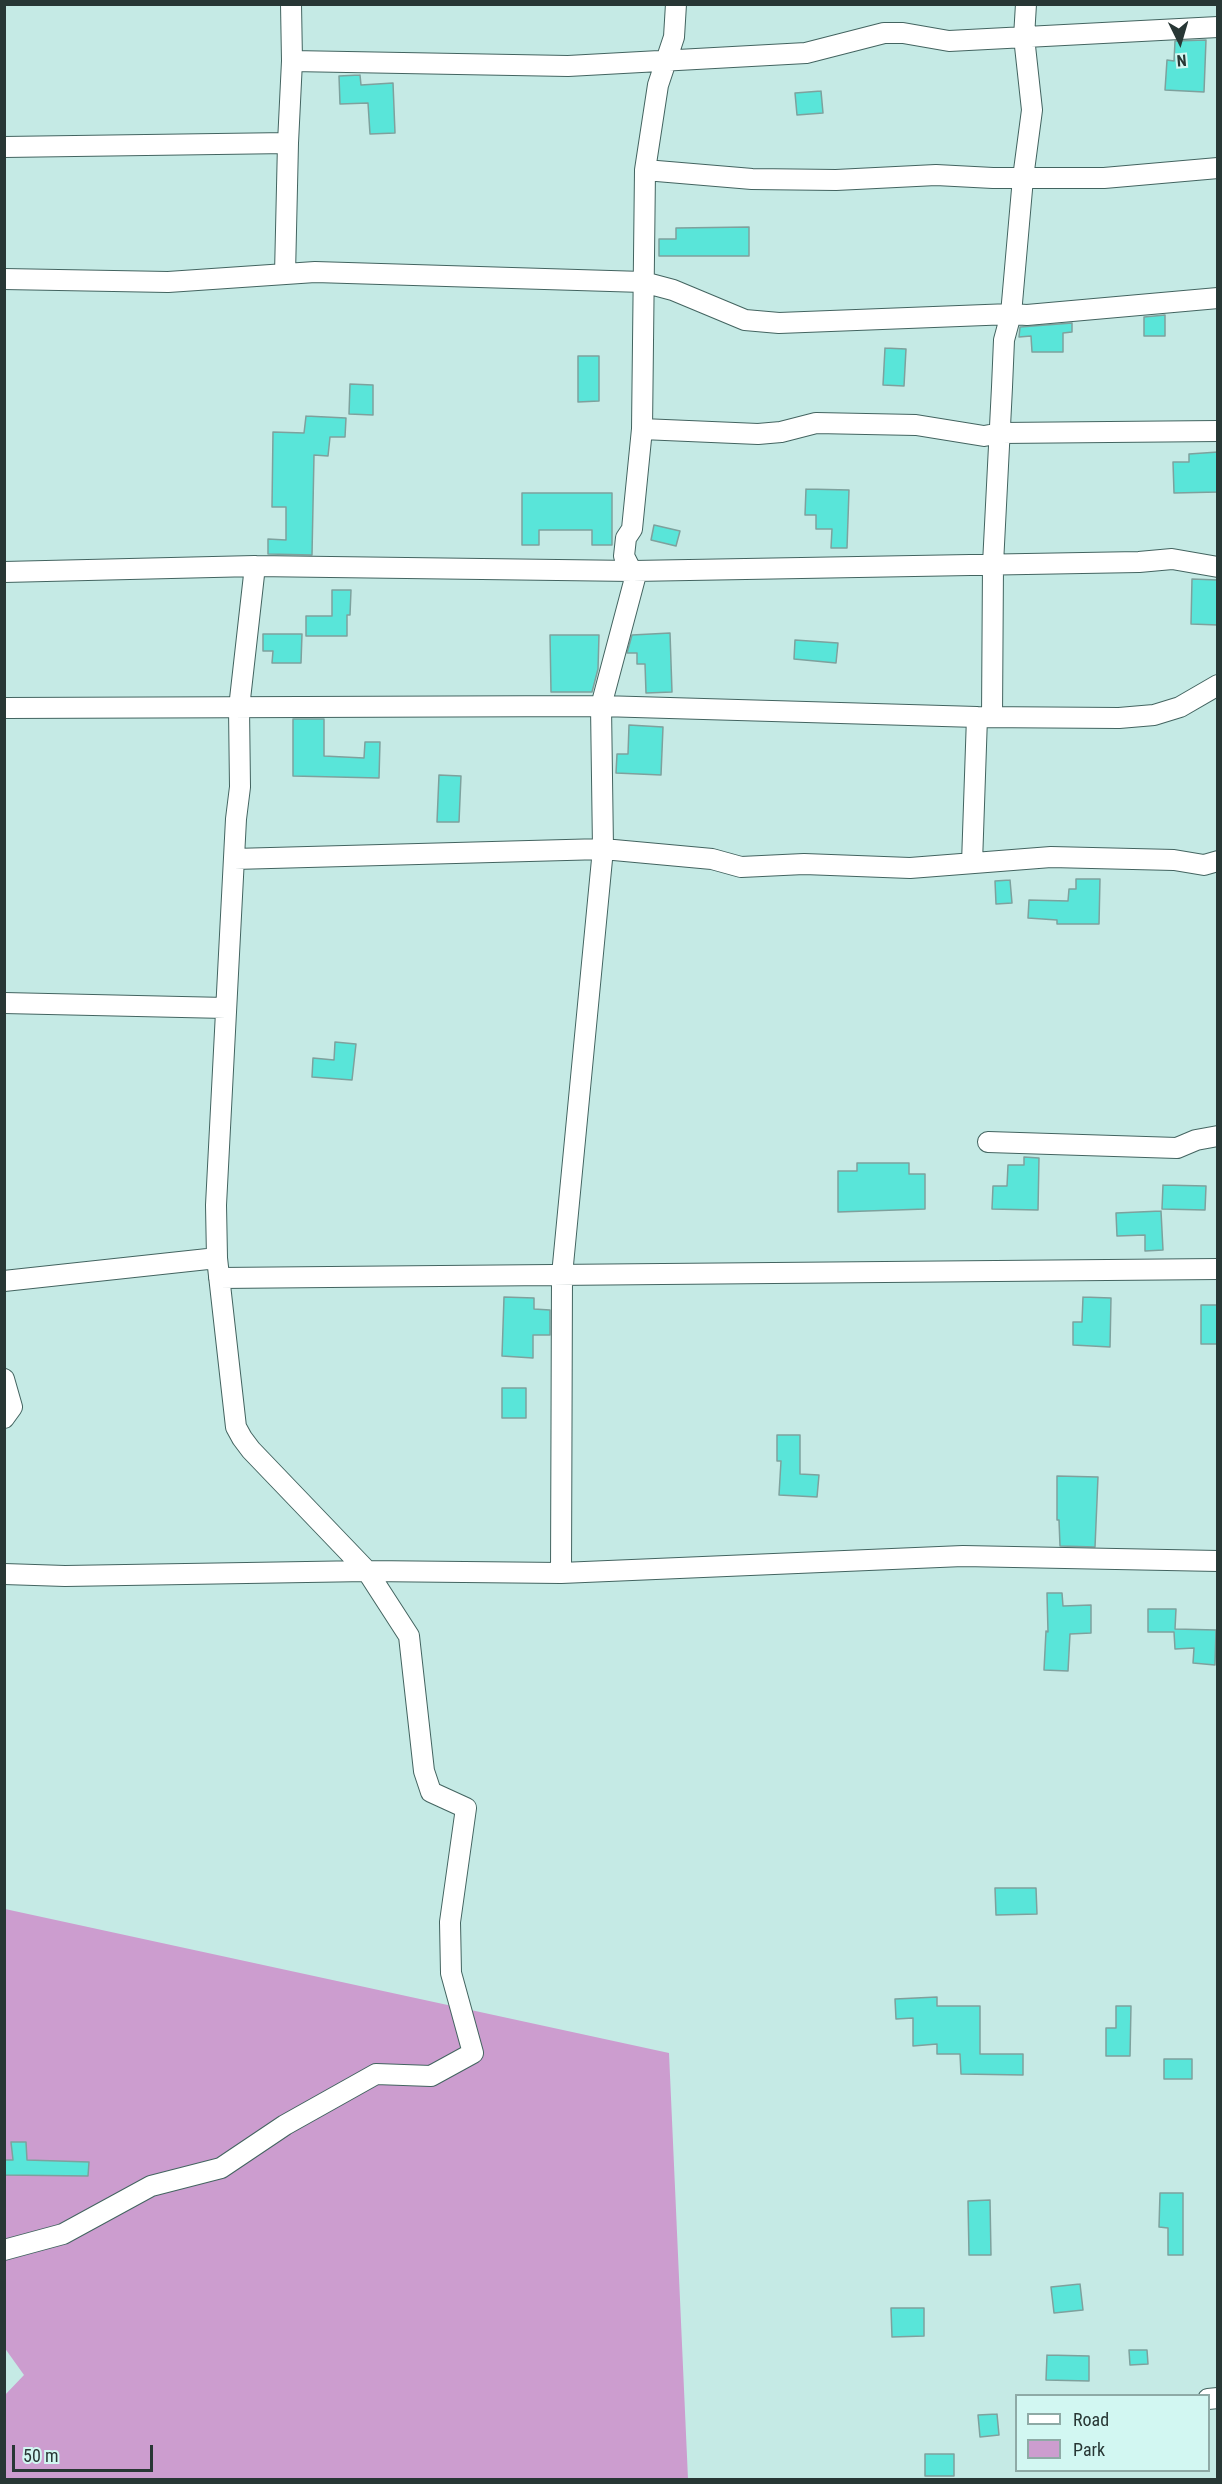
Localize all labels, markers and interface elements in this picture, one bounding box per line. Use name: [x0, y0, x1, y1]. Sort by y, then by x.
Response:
north arrow: [1150, 12, 1210, 72]
text: N: [1176, 51, 1187, 70]
legend: [1015, 2394, 1210, 2472]
text: Road: [1073, 2409, 1109, 2430]
scale bar: [15, 2433, 156, 2471]
text: Park: [1073, 2439, 1105, 2460]
text: 50 m: [23, 2445, 58, 2466]

